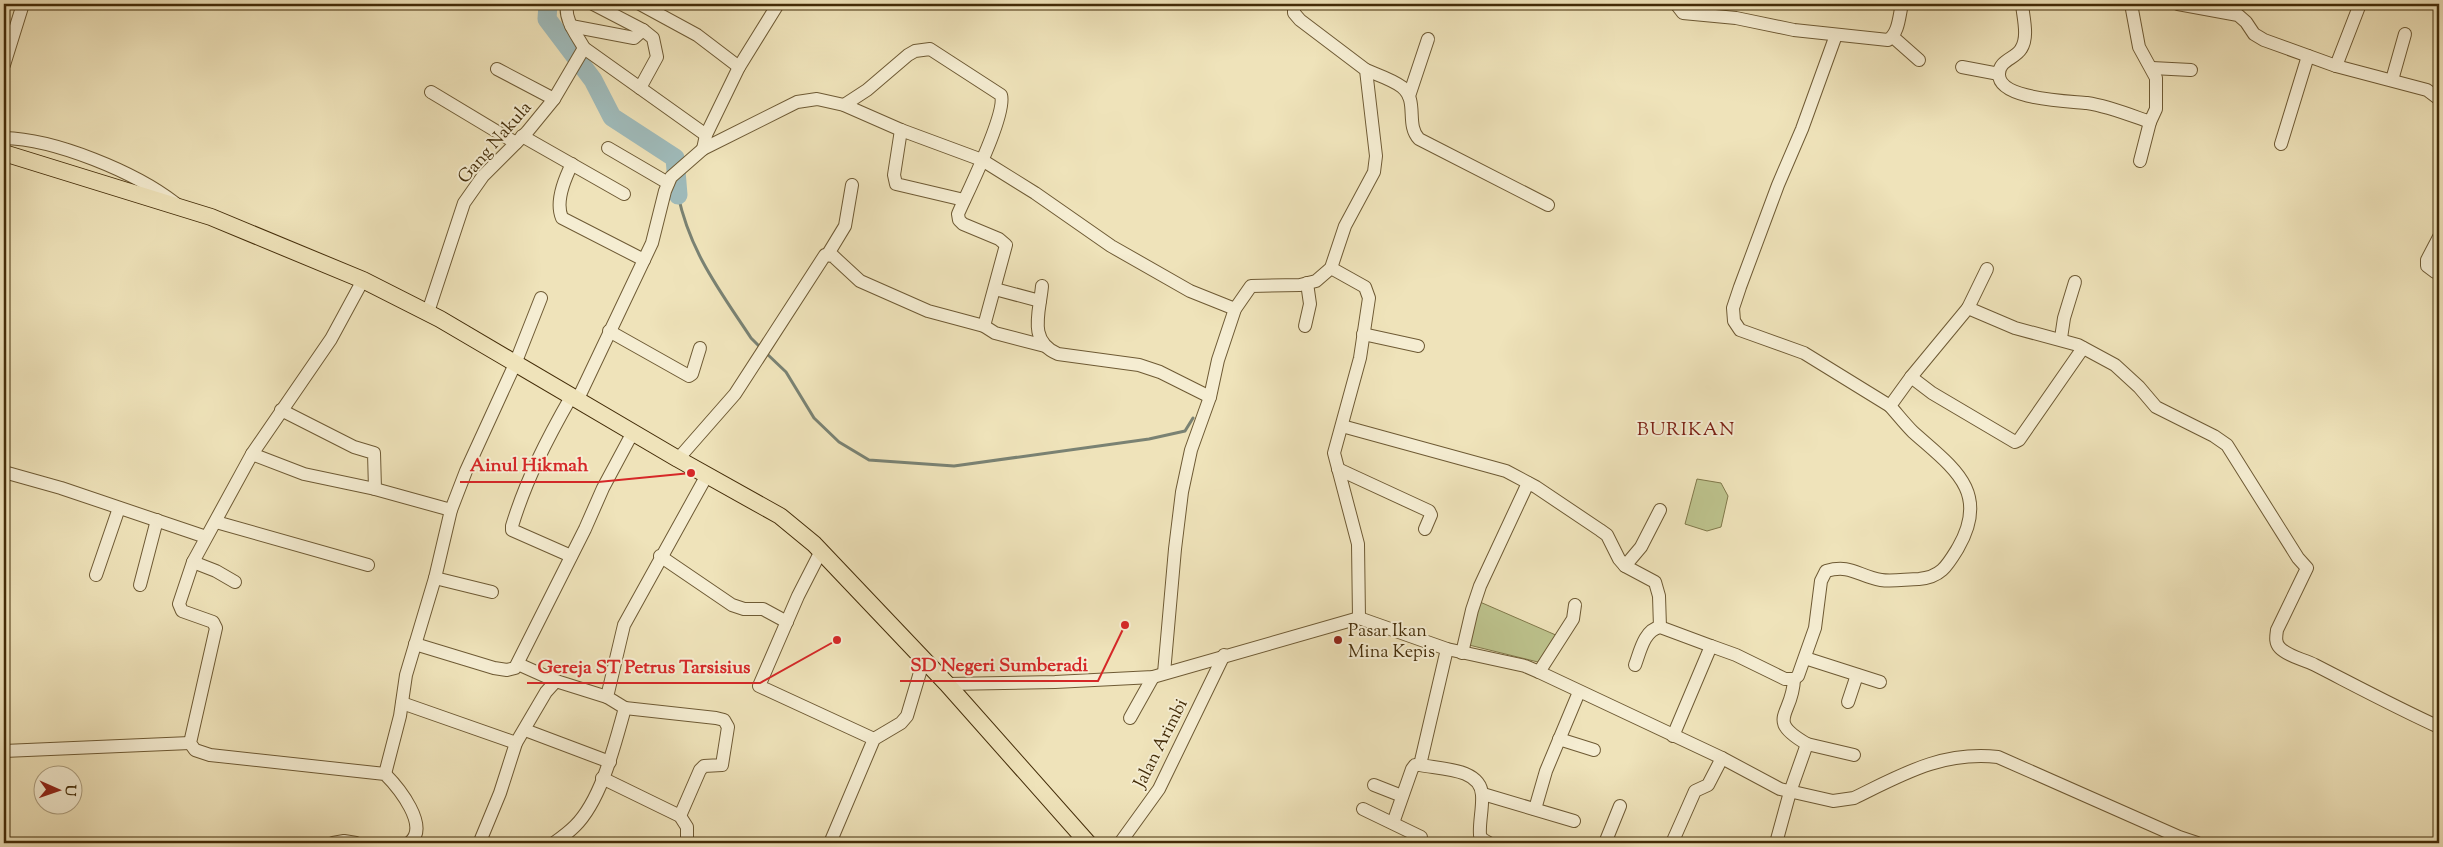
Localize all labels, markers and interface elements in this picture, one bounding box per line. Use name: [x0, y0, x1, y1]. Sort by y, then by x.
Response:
street label: Gang Nakula: [452, 96, 539, 190]
district label: BURIKAN: [1637, 417, 1735, 444]
callout: Ainul Hikmah: [460, 448, 598, 482]
text: Ainul Hikmah: [470, 453, 589, 480]
place label: Pasar Ikan Mina Kepis: [1348, 619, 1435, 666]
marker: Pasar Ikan Mina Kepis: [1332, 634, 1344, 646]
callout: SD Negeri Sumberadi: [900, 647, 1098, 681]
callout: Gereja ST Petrus Tarsisius: [527, 649, 760, 683]
text: SD Negeri Sumberadi: [910, 653, 1088, 680]
text: Gereja ST Petrus Tarsisius: [537, 655, 751, 682]
street label: Jalan Arimbi: [1128, 695, 1195, 794]
north arrow: [32, 764, 82, 814]
text: U: [59, 784, 79, 797]

